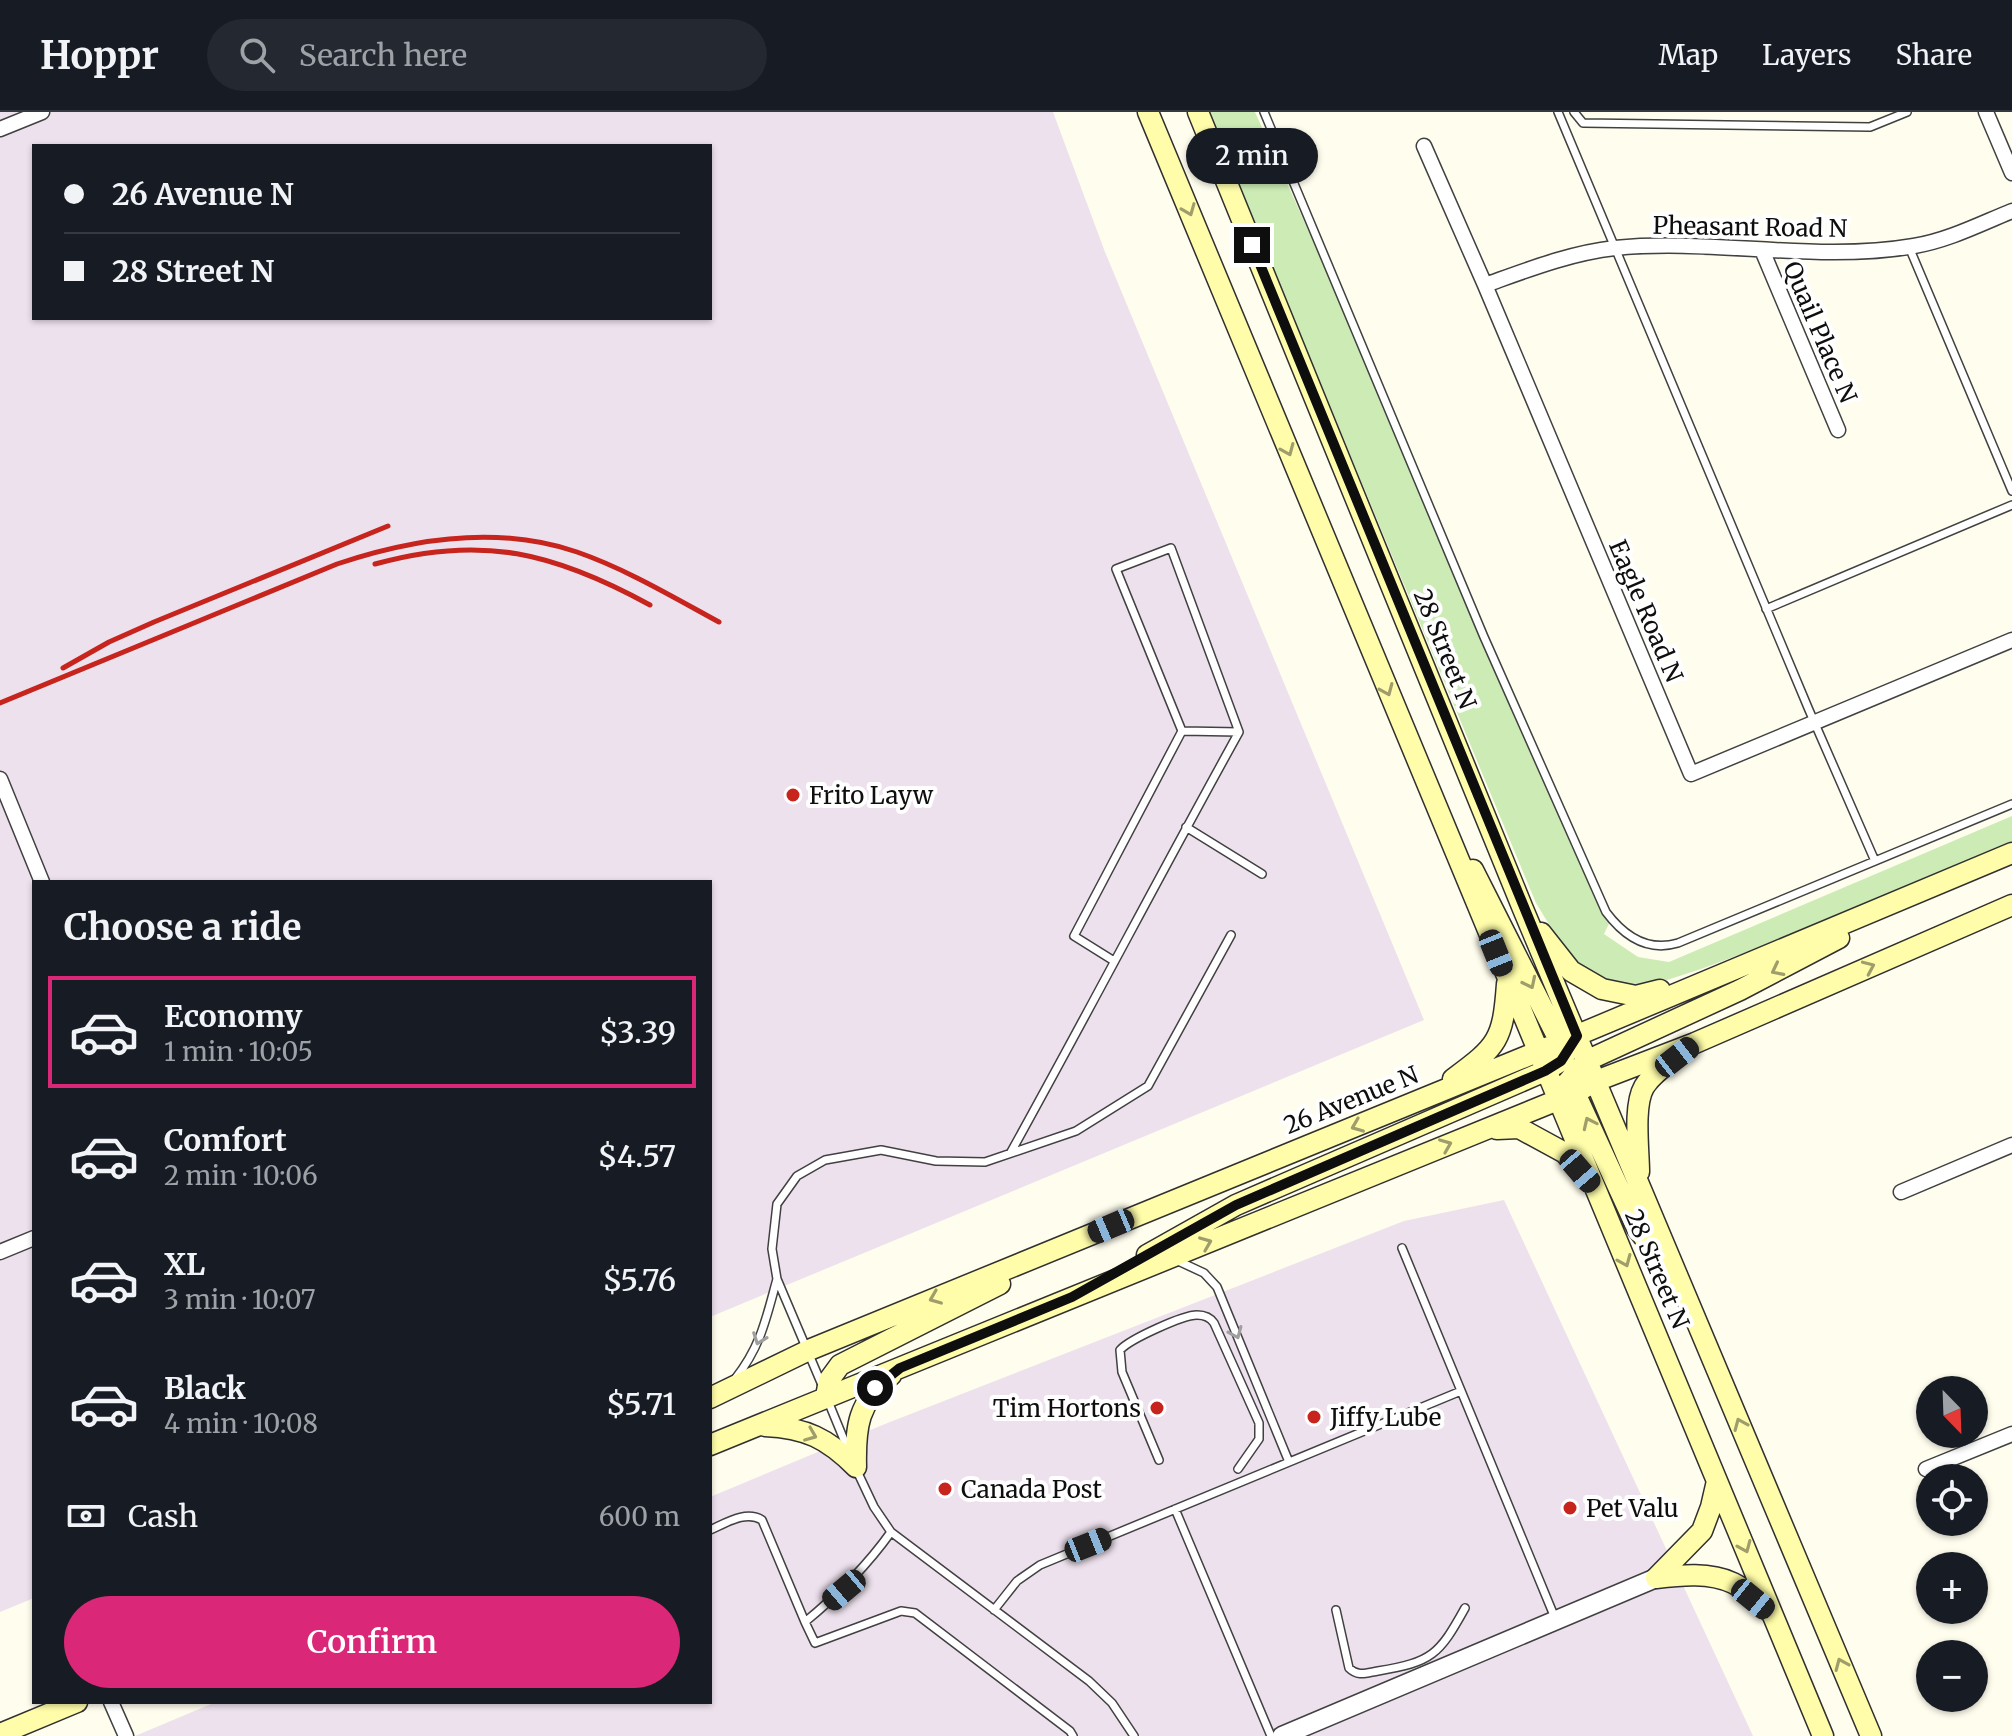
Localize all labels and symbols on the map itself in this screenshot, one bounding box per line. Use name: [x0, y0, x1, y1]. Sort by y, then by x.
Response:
callout: 2 min: [1186, 129, 1318, 185]
one-way arrow: [1179, 202, 1196, 216]
street label: Pheasant Road N: [1652, 210, 1848, 244]
route end: [1234, 227, 1270, 263]
street label: Quail Place N: [1776, 257, 1864, 408]
one-way arrow: [1278, 442, 1294, 456]
street label: Eagle Road N: [1602, 535, 1690, 687]
street label: 28 Street N: [1407, 584, 1483, 714]
one-way arrow: [1378, 682, 1394, 697]
place label: Frito Layw: [809, 780, 934, 811]
marker: Frito Layw: [784, 786, 802, 804]
car: [1476, 926, 1516, 980]
one-way arrow: [1770, 961, 1785, 976]
one-way arrow: [1861, 961, 1875, 977]
one-way arrow: [1520, 974, 1536, 989]
car: [1651, 1033, 1703, 1081]
street label: 26 Avenue N: [1279, 1059, 1423, 1141]
one-way arrow: [1351, 1116, 1365, 1132]
one-way arrow: [1583, 1117, 1599, 1132]
one-way arrow: [1438, 1139, 1452, 1155]
car: [1555, 1145, 1605, 1197]
street label: 28 Street N: [1618, 1205, 1696, 1334]
car: [1084, 1206, 1138, 1246]
one-way arrow: [1197, 1237, 1212, 1253]
one-way arrow: [1616, 1253, 1632, 1267]
one-way arrow: [929, 1288, 943, 1305]
one-way arrow: [1226, 1325, 1242, 1339]
one-way arrow: [752, 1331, 769, 1345]
route start: [857, 1370, 893, 1406]
north arrow: [1916, 1376, 1988, 1448]
place label: Tim Hortons: [993, 1393, 1141, 1424]
marker: Tim Hortons: [1148, 1399, 1166, 1417]
place label: Jiffy Lube: [1329, 1402, 1441, 1433]
marker: Jiffy Lube: [1305, 1408, 1323, 1426]
one-way arrow: [1734, 1418, 1750, 1432]
one-way arrow: [803, 1426, 817, 1442]
place label: Canada Post: [961, 1474, 1103, 1505]
marker: Canada Post: [936, 1480, 954, 1498]
place label: Pet Valu: [1586, 1493, 1679, 1524]
marker: Pet Valu: [1561, 1499, 1579, 1517]
car: [1061, 1525, 1115, 1565]
one-way arrow: [1735, 1539, 1751, 1554]
car: [818, 1565, 870, 1615]
car: [1727, 1575, 1779, 1623]
one-way arrow: [1834, 1658, 1850, 1672]

